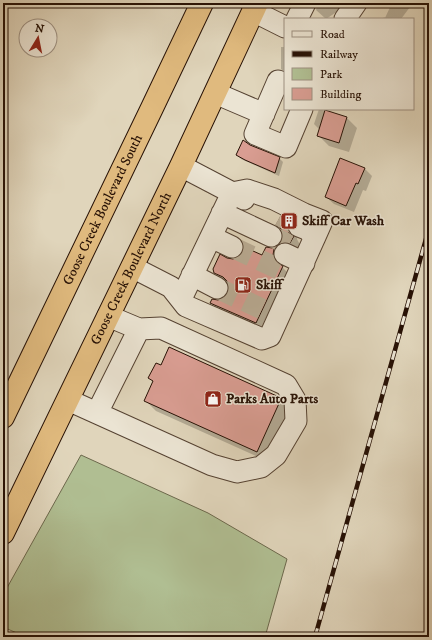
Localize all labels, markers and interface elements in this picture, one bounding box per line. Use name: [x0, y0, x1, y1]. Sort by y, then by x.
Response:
north arrow: [18, 18, 58, 58]
legend: [284, 18, 414, 110]
text: N: [34, 21, 45, 37]
text: Road: [320, 27, 345, 42]
text: Railway: [320, 47, 358, 62]
text: Park: [320, 67, 342, 82]
text: Building: [320, 87, 361, 102]
street label: Goose Creek Boulevard South: [59, 131, 147, 288]
street label: Goose Creek Boulevard North: [87, 189, 176, 348]
building icon: Skiff Car Wash: [279, 211, 299, 231]
place label: Skiff Car Wash: [302, 212, 385, 230]
fuel station icon: Skiff: [233, 275, 253, 295]
place label: Skiff: [256, 276, 285, 294]
shop icon: Parks Auto Parts: [203, 389, 223, 409]
place label: Parks Auto Parts: [226, 390, 319, 408]

